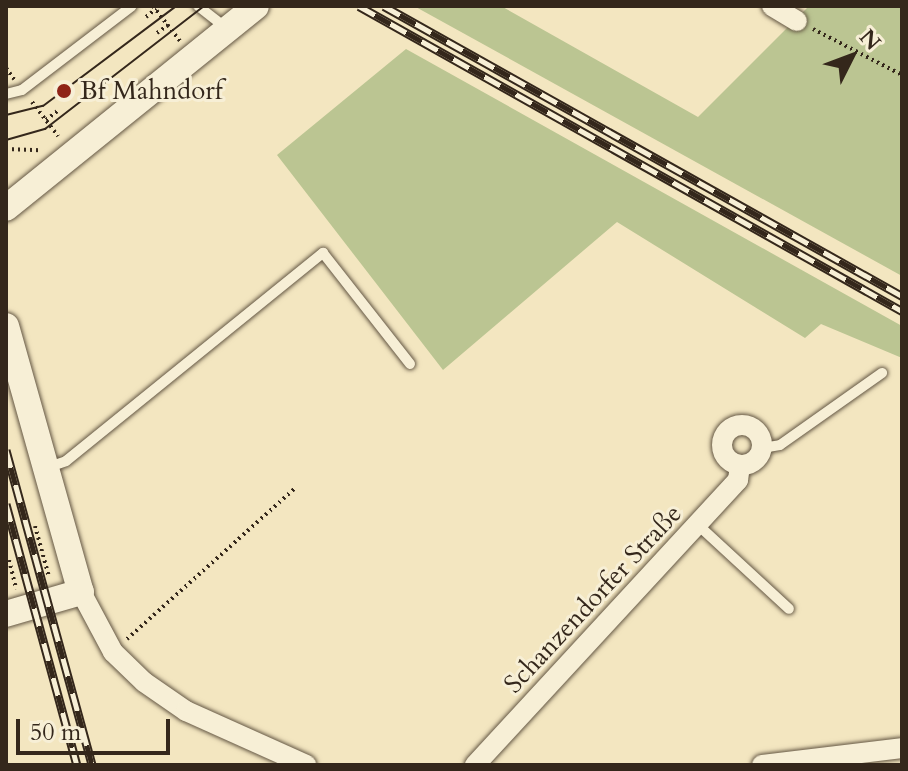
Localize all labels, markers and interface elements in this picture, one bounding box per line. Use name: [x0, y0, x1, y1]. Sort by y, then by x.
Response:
north arrow: [812, 16, 892, 96]
text: N: [852, 23, 887, 57]
place label: Bf Mahndorf: [80, 75, 223, 107]
marker: Bf Mahndorf: [55, 82, 73, 100]
street label: Schanzendorfer Straße: [498, 498, 688, 700]
scale bar: [20, 703, 174, 753]
text: 50 m: [30, 716, 81, 749]

